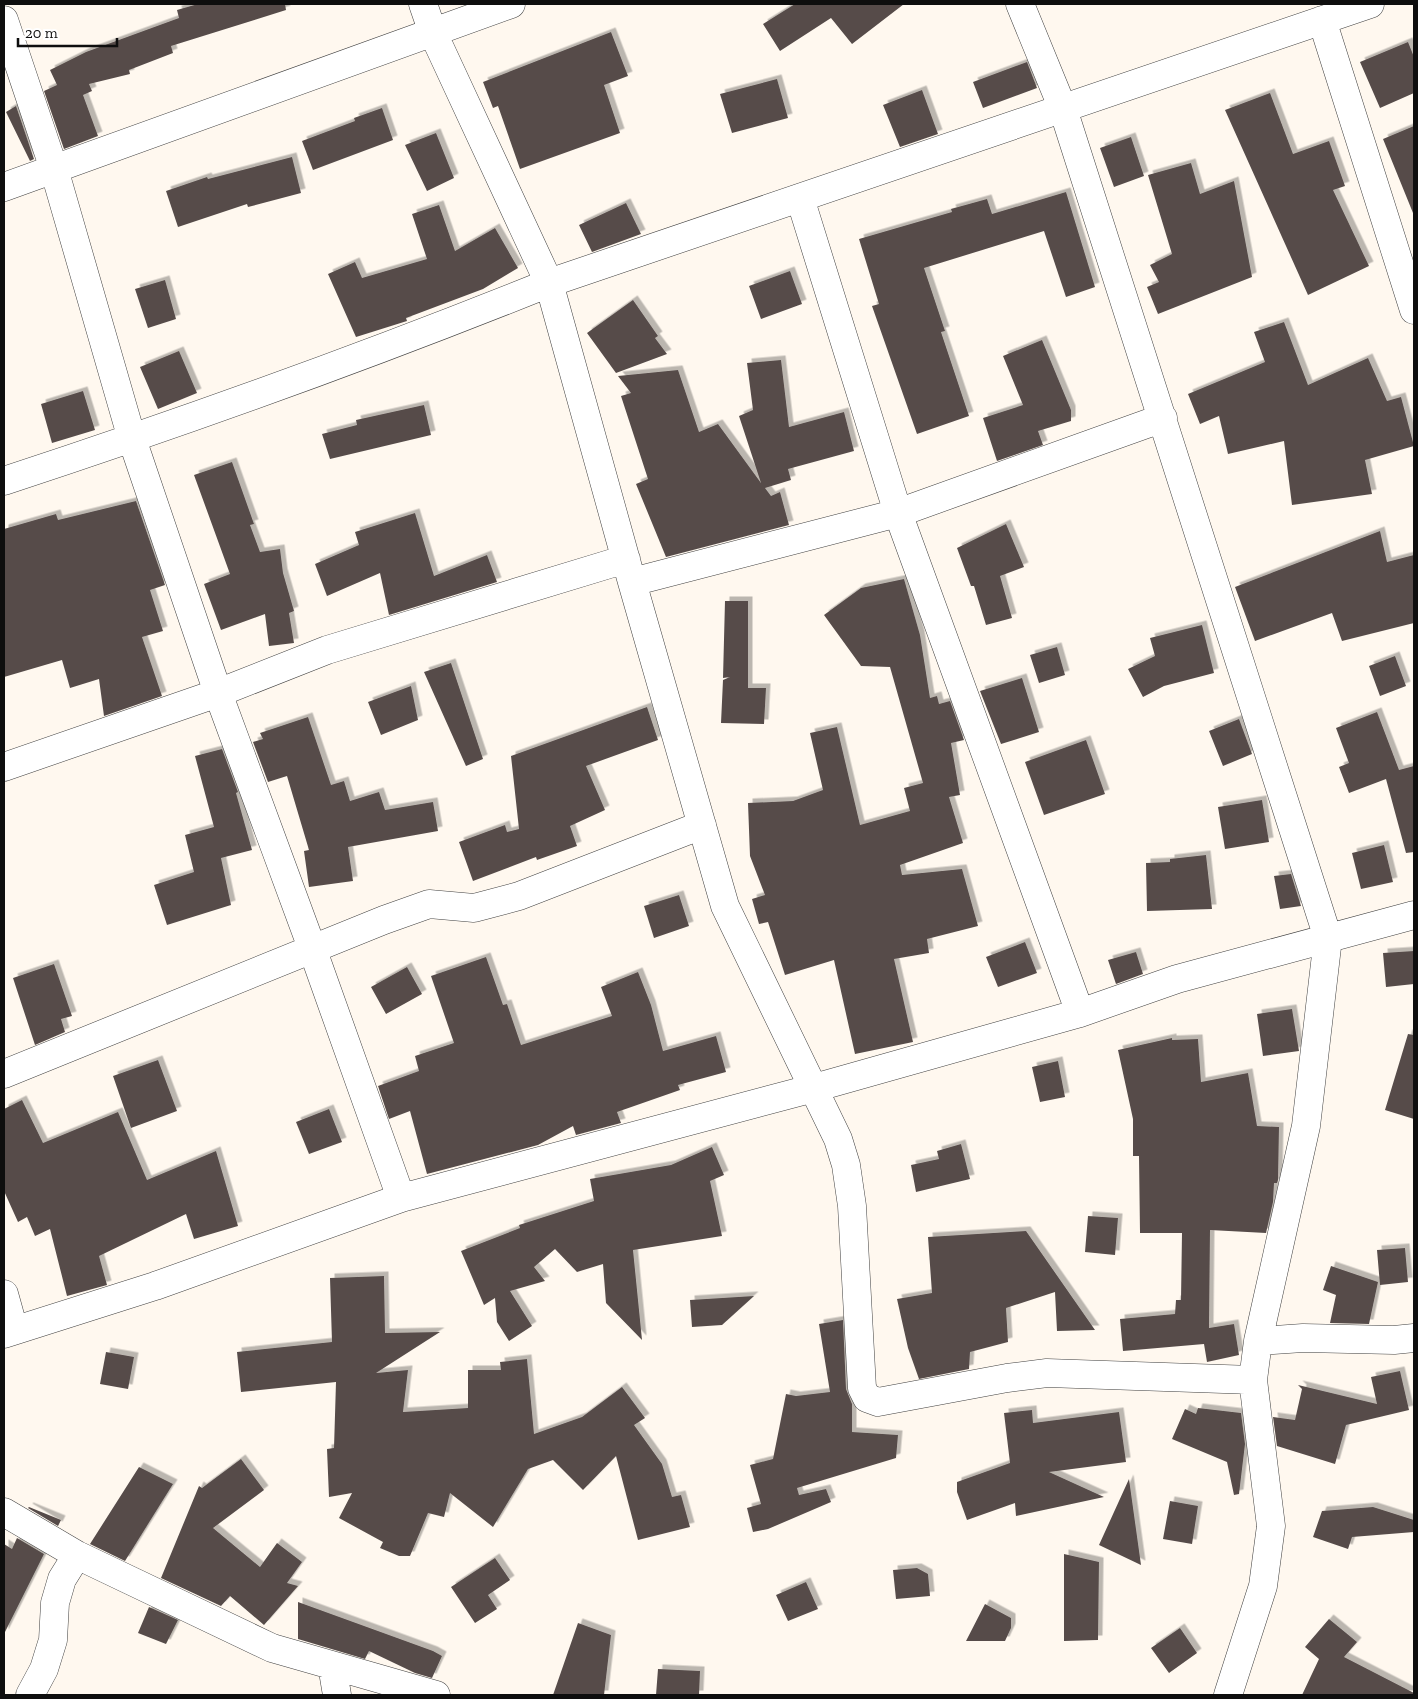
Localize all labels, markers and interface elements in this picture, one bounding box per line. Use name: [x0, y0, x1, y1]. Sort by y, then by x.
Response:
scale bar: [18, 15, 116, 47]
text: 20 m: [25, 24, 58, 42]

